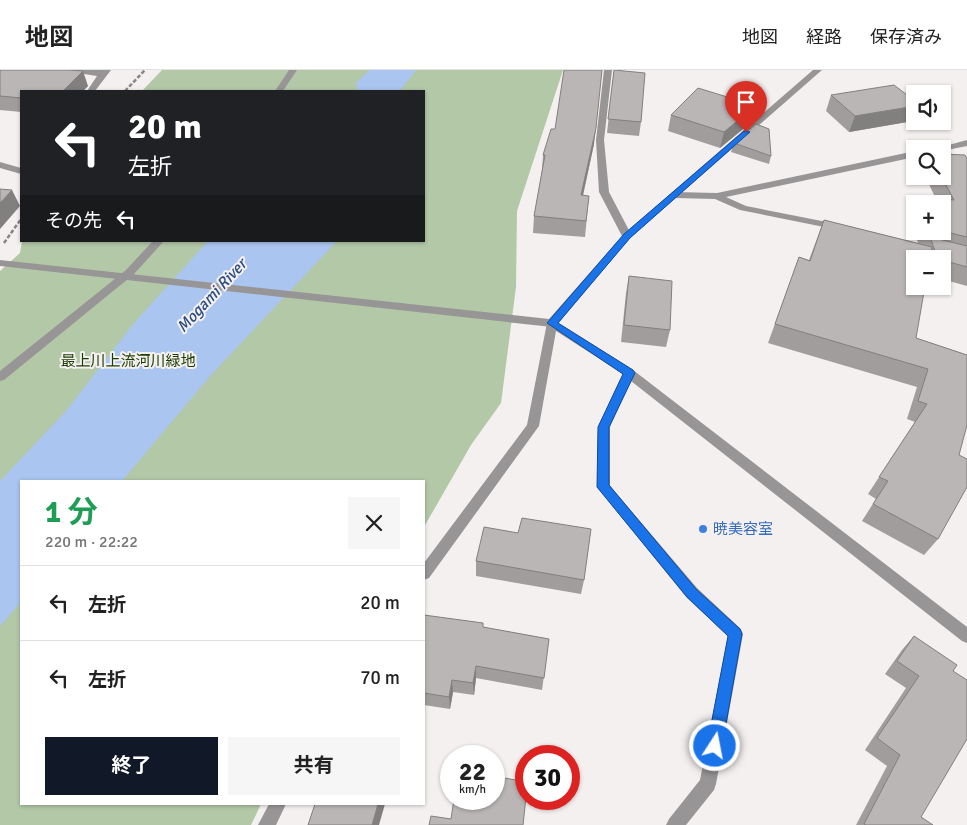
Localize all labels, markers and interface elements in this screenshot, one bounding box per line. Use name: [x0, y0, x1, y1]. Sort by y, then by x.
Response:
text: 地図: [25, 22, 73, 52]
text: 地図: [742, 26, 778, 48]
text: 経路: [806, 26, 842, 48]
text: 保存済み: [870, 26, 942, 48]
pin: [725, 81, 767, 132]
map controls: [906, 85, 951, 295]
button: sound: [906, 85, 951, 130]
icon: arrive: [732, 88, 760, 116]
text: 20 m: [128, 105, 202, 148]
icon: left: [45, 110, 110, 175]
button: search: [906, 140, 951, 185]
text: 左折: [128, 153, 172, 180]
button: +: [906, 195, 951, 240]
icon: left: [112, 205, 140, 233]
text: その先: [45, 209, 102, 233]
button: −: [906, 250, 951, 295]
water label: Mogami River: [173, 253, 252, 337]
park label: 最上川上流河川緑地: [60, 352, 196, 370]
text: 1 分: [45, 494, 98, 531]
button: close: [348, 497, 400, 549]
place label: 暁美容室: [713, 520, 773, 538]
marker: 暁美容室: [697, 523, 709, 535]
text: 220 m · 22:22: [45, 532, 138, 552]
icon: left: [45, 589, 73, 617]
text: 20 m: [360, 591, 400, 615]
text: 左折: [88, 593, 126, 617]
icon: left: [45, 664, 73, 692]
text: 70 m: [360, 666, 400, 690]
text: 左折: [88, 668, 126, 692]
position arrow: [688, 719, 740, 771]
button: 終了: [45, 737, 218, 795]
button: 共有: [228, 737, 400, 795]
speed limit sign: 30: [515, 745, 580, 810]
text: 22: [459, 756, 486, 787]
text: km/h: [459, 782, 486, 797]

